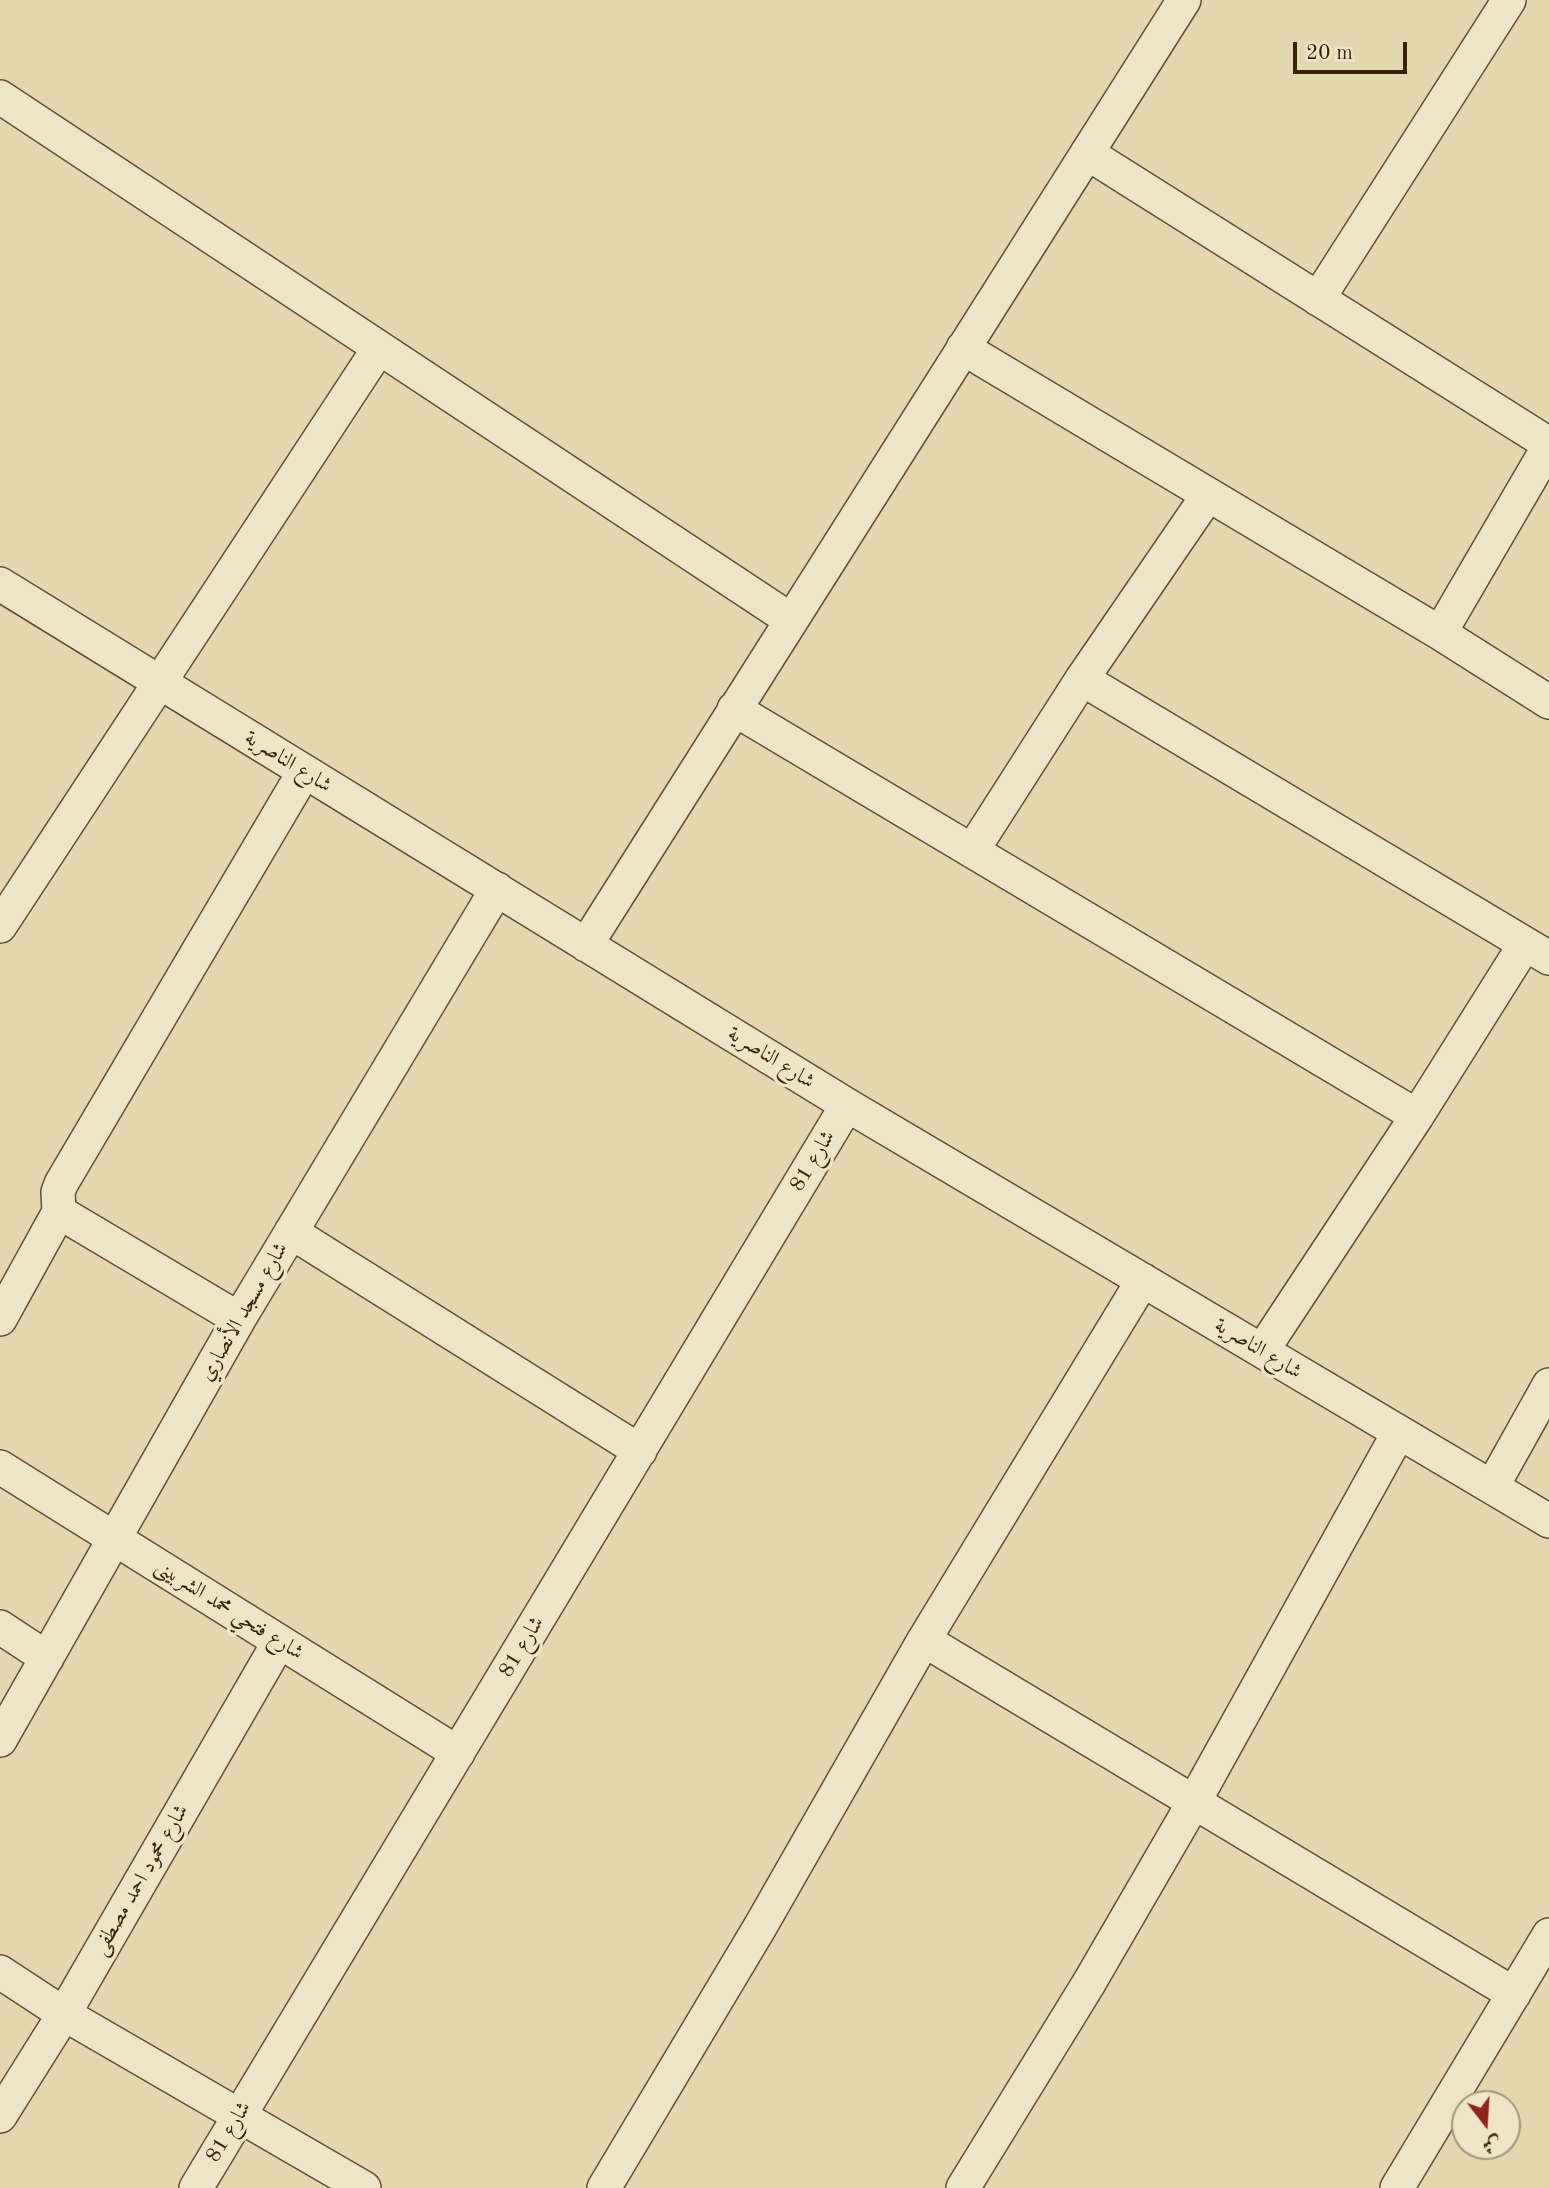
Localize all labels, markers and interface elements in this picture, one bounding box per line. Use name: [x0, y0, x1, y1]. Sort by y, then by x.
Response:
scale bar: [1297, 28, 1411, 72]
text: 20 m: [1306, 43, 1353, 64]
street label: شارع الناصرية: [240, 725, 336, 799]
street label: شارع الناصرية: [723, 1021, 819, 1095]
street label: شارع 81: [785, 1126, 841, 1196]
street label: شارع مسجد الأنصاري: [194, 1238, 294, 1386]
street label: شارع الناصرية: [1210, 1313, 1306, 1385]
street label: شارع فتحي محمد الشربينى: [150, 1554, 308, 1666]
street label: شارع 81: [494, 1612, 550, 1682]
street label: شارع محمود احمد مصطفى: [88, 1800, 194, 1960]
north arrow: [1451, 2090, 1521, 2160]
street label: شارع 81: [201, 2097, 257, 2167]
text: ش: [1480, 2132, 1504, 2155]

